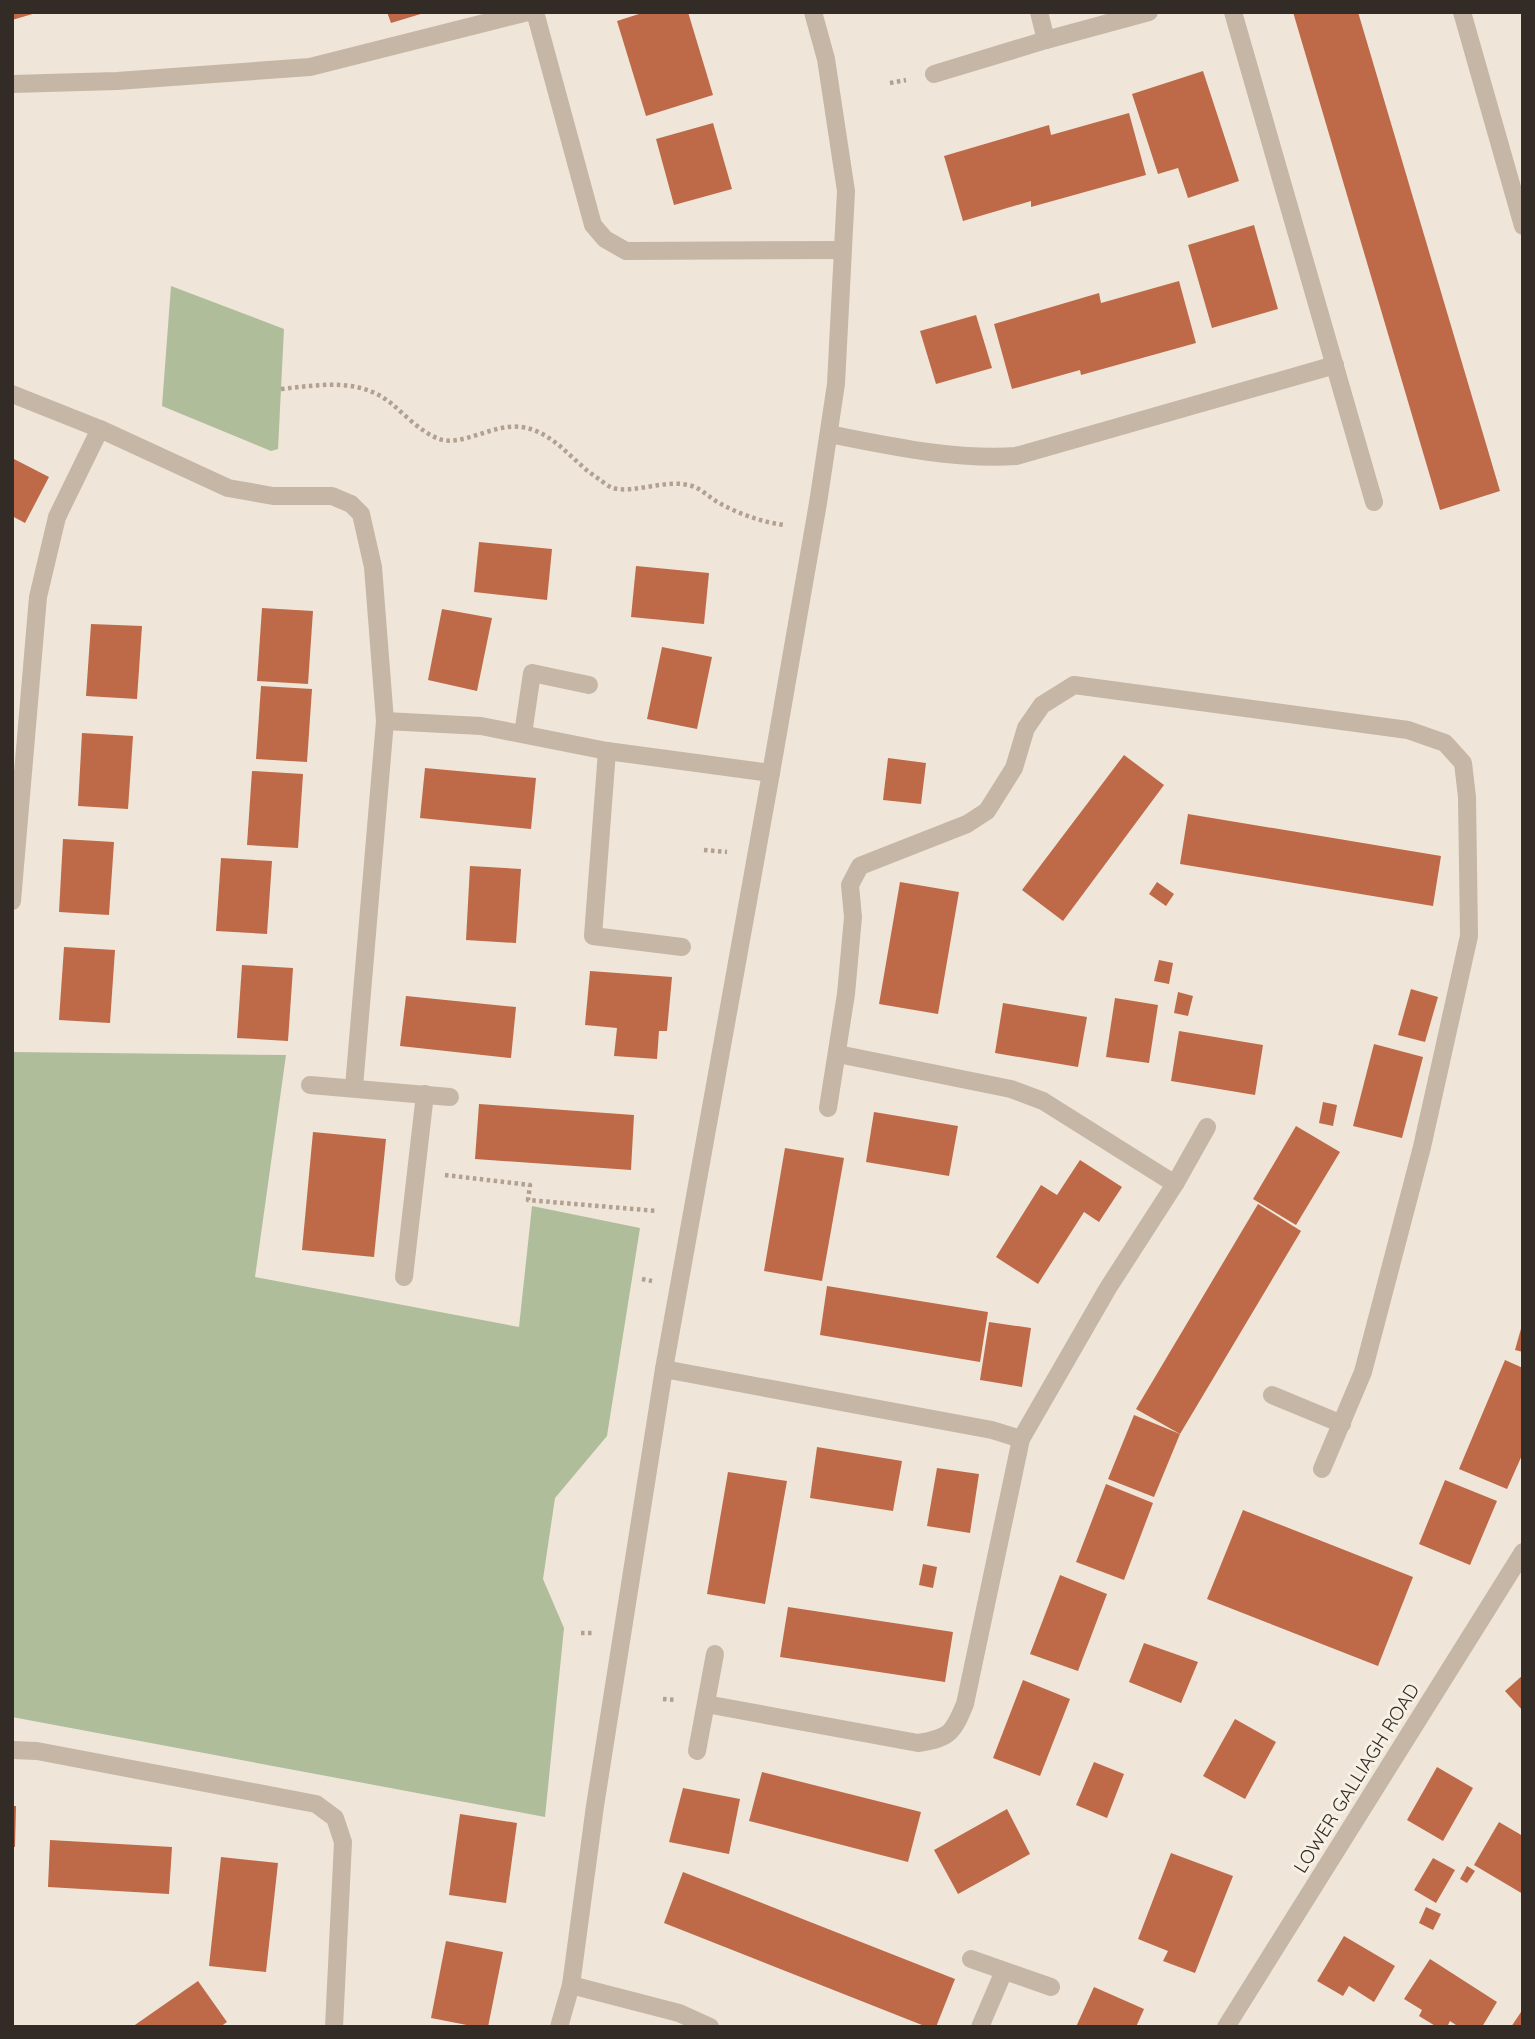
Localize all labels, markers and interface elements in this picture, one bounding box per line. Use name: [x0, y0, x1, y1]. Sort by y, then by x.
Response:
street label: LOWER GALLIAGH ROAD: [1288, 1679, 1424, 1877]

